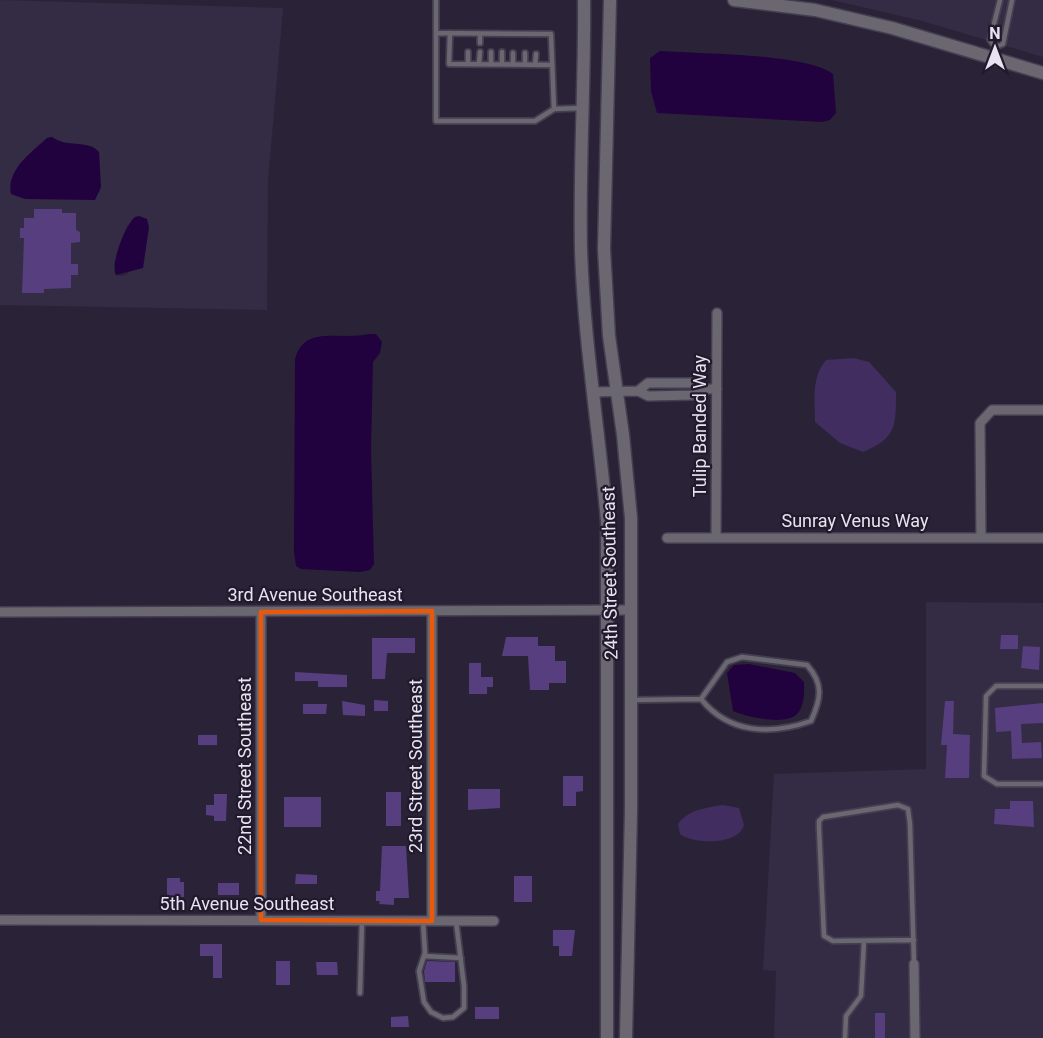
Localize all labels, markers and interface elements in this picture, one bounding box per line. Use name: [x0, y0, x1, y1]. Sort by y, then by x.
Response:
north arrow: [965, 18, 1025, 78]
text: N: [989, 24, 1001, 43]
street label: Tulip Banded Way: [689, 354, 710, 497]
street label: 24th Street Southeast: [597, 486, 622, 660]
street label: Sunray Venus Way: [781, 510, 929, 531]
street label: 3rd Avenue Southeast: [227, 584, 403, 605]
street label: 22nd Street Southeast: [234, 677, 255, 855]
street label: 23rd Street Southeast: [405, 679, 426, 853]
street label: 5th Avenue Southeast: [160, 893, 335, 914]

